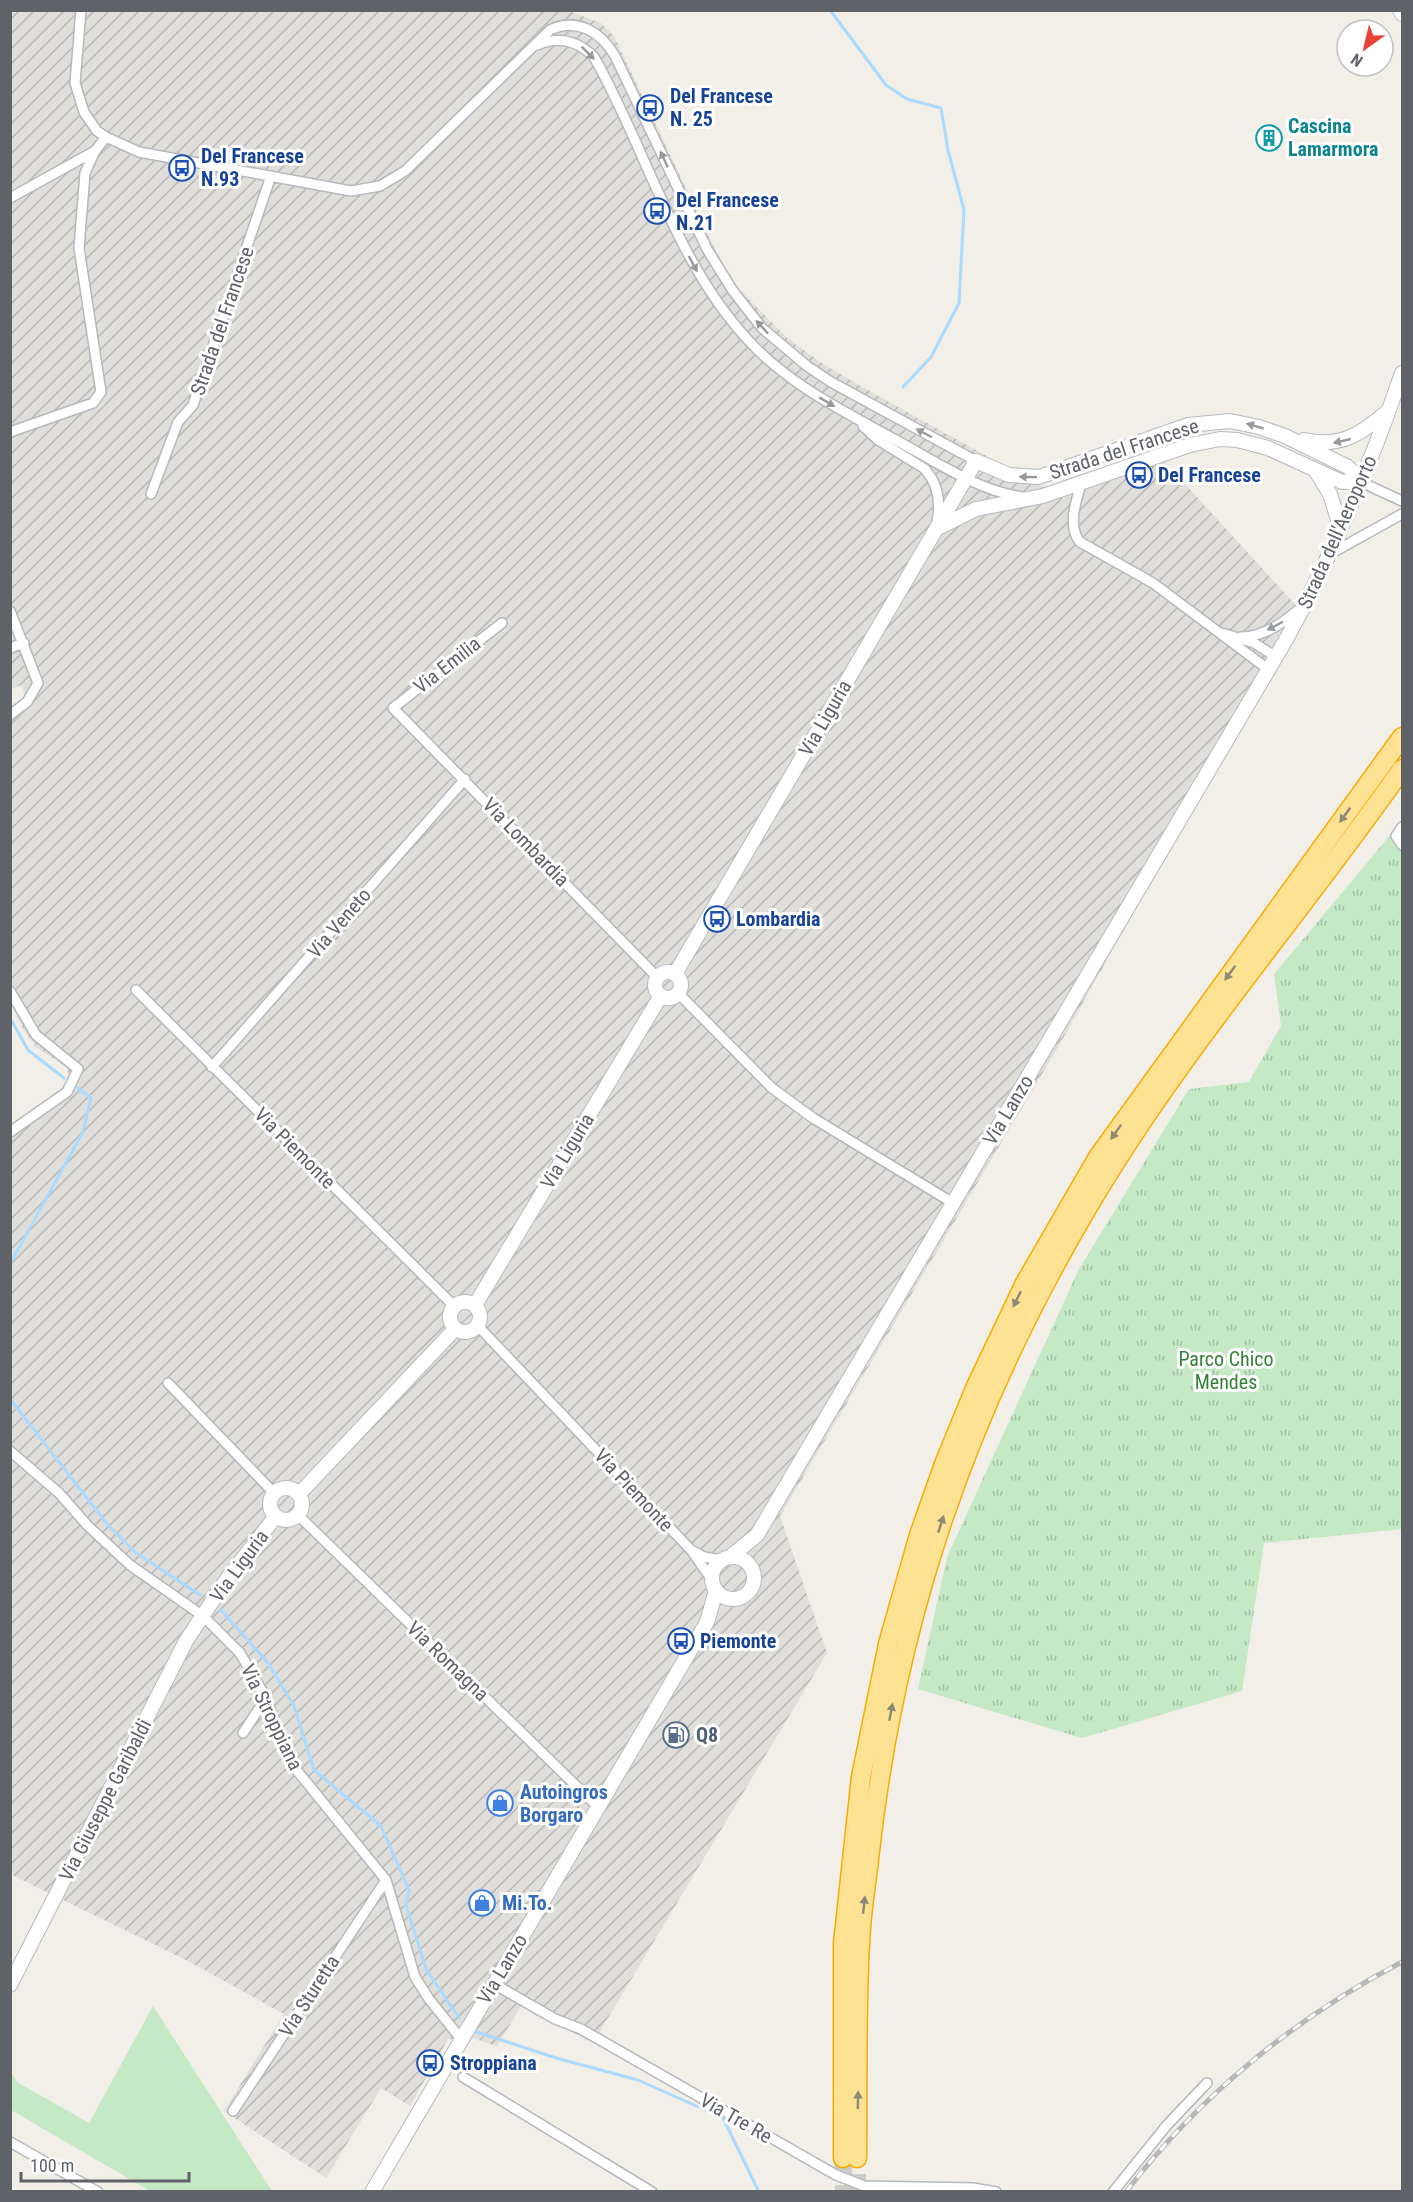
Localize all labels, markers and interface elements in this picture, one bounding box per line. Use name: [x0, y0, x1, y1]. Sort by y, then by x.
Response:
north arrow: [1335, 18, 1395, 78]
one-way arrow: [580, 45, 594, 59]
text: N: [1348, 49, 1366, 71]
place label: Del Francese N. 25: [670, 84, 773, 131]
bus stop icon: Del Francese N. 25: [635, 93, 665, 123]
place label: Cascina Lamarmora: [1288, 114, 1378, 161]
building icon: Cascina Lamarmora: [1254, 123, 1284, 153]
place label: Del Francese N.93: [201, 144, 304, 191]
one-way arrow: [659, 150, 669, 168]
bus stop icon: Del Francese N.93: [167, 153, 197, 183]
place label: Del Francese N.21: [676, 188, 779, 235]
bus stop icon: Del Francese N.21: [642, 196, 672, 226]
street label: Strada del Francese: [185, 244, 259, 398]
one-way arrow: [688, 256, 698, 273]
one-way arrow: [755, 319, 769, 334]
one-way arrow: [819, 396, 835, 407]
street label: Strada del Francese: [1046, 414, 1202, 484]
one-way arrow: [1246, 421, 1264, 430]
one-way arrow: [915, 428, 932, 438]
one-way arrow: [1333, 436, 1351, 446]
street label: Strada dell'Aeroporto: [1292, 451, 1382, 613]
bus stop icon: Del Francese: [1124, 460, 1154, 490]
place label: Del Francese: [1158, 463, 1261, 487]
one-way arrow: [1019, 472, 1038, 481]
one-way arrow: [1266, 621, 1283, 631]
street label: Via Emilia: [409, 631, 485, 699]
street label: Via Liguria: [794, 676, 856, 760]
street label: Via Lombardia: [478, 793, 574, 891]
one-way arrow: [1339, 808, 1351, 823]
street label: Via Veneto: [302, 883, 376, 963]
bus stop icon: Lombardia: [702, 904, 732, 934]
place label: Lombardia: [736, 907, 821, 931]
one-way arrow: [1224, 965, 1236, 980]
street label: Via Lanzo: [978, 1071, 1038, 1149]
street label: Via Piemonte: [249, 1102, 341, 1194]
street label: Via Liguria: [535, 1109, 599, 1193]
one-way arrow: [1110, 1123, 1122, 1139]
one-way arrow: [1013, 1291, 1022, 1308]
park label: Parco Chico Mendes: [1178, 1347, 1274, 1394]
street label: Via Piemonte: [589, 1443, 679, 1537]
one-way arrow: [936, 1515, 946, 1533]
street label: Via Liguria: [205, 1525, 273, 1607]
street label: Via Romagna: [402, 1616, 494, 1706]
bus stop icon: Piemonte: [666, 1626, 696, 1656]
place label: Piemonte: [700, 1629, 776, 1653]
street label: Via Stroppiana: [236, 1660, 308, 1774]
one-way arrow: [887, 1703, 896, 1722]
street label: Via Giuseppe Garibaldi: [54, 1715, 156, 1885]
fuel station icon: Q8: [661, 1720, 691, 1750]
place label: Q8: [696, 1723, 718, 1747]
place label: Autoingros Borgaro: [520, 1780, 608, 1827]
shop icon: Autoingros Borgaro: [485, 1788, 515, 1818]
shop icon: Mi.To.: [467, 1888, 497, 1918]
place label: Mi.To.: [502, 1891, 553, 1915]
one-way arrow: [859, 1896, 869, 1915]
street label: Via Lanzo: [472, 1930, 532, 2008]
street label: Via Sturetta: [274, 1951, 344, 2041]
bus stop icon: Stroppiana: [415, 2048, 445, 2078]
place label: Stroppiana: [450, 2051, 537, 2075]
street label: Via Tre Re: [696, 2088, 776, 2148]
one-way arrow: [853, 2090, 863, 2109]
scale bar: [21, 2145, 189, 2183]
text: 100 m: [30, 2155, 74, 2176]

